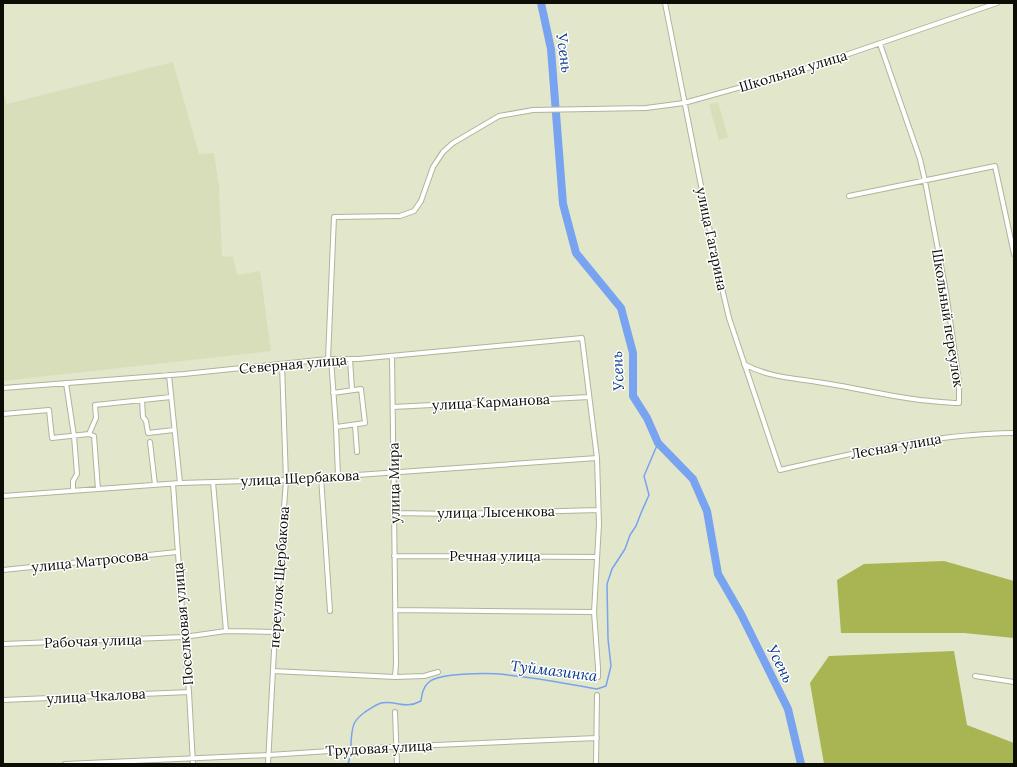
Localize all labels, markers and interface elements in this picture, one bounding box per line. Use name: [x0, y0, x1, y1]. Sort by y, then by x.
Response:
water label: Усень: [552, 32, 577, 74]
street label: Школьная улица: [737, 46, 849, 96]
street label: улица Гагарина: [692, 186, 732, 292]
street label: Школьный переулок: [928, 247, 968, 389]
street label: Северная улица: [238, 350, 348, 378]
water label: Усень: [607, 351, 628, 391]
street label: улица Карманова: [432, 390, 550, 414]
street label: Лесная улица: [849, 429, 943, 463]
street label: улица Мира: [384, 442, 404, 524]
street label: улица Щербакова: [240, 466, 360, 490]
street label: улица Лысенкова: [437, 502, 555, 522]
street label: переулок Щербакова: [265, 506, 293, 648]
street label: улица Матросова: [31, 546, 149, 576]
street label: Речная улица: [449, 547, 541, 565]
street label: Поселковая улица: [169, 562, 197, 686]
street label: Рабочая улица: [44, 630, 142, 652]
water label: Усень: [763, 642, 798, 686]
water label: Туймазинка: [510, 656, 599, 685]
street label: улица Чкалова: [46, 684, 146, 708]
street label: Трудовая улица: [325, 736, 433, 760]

